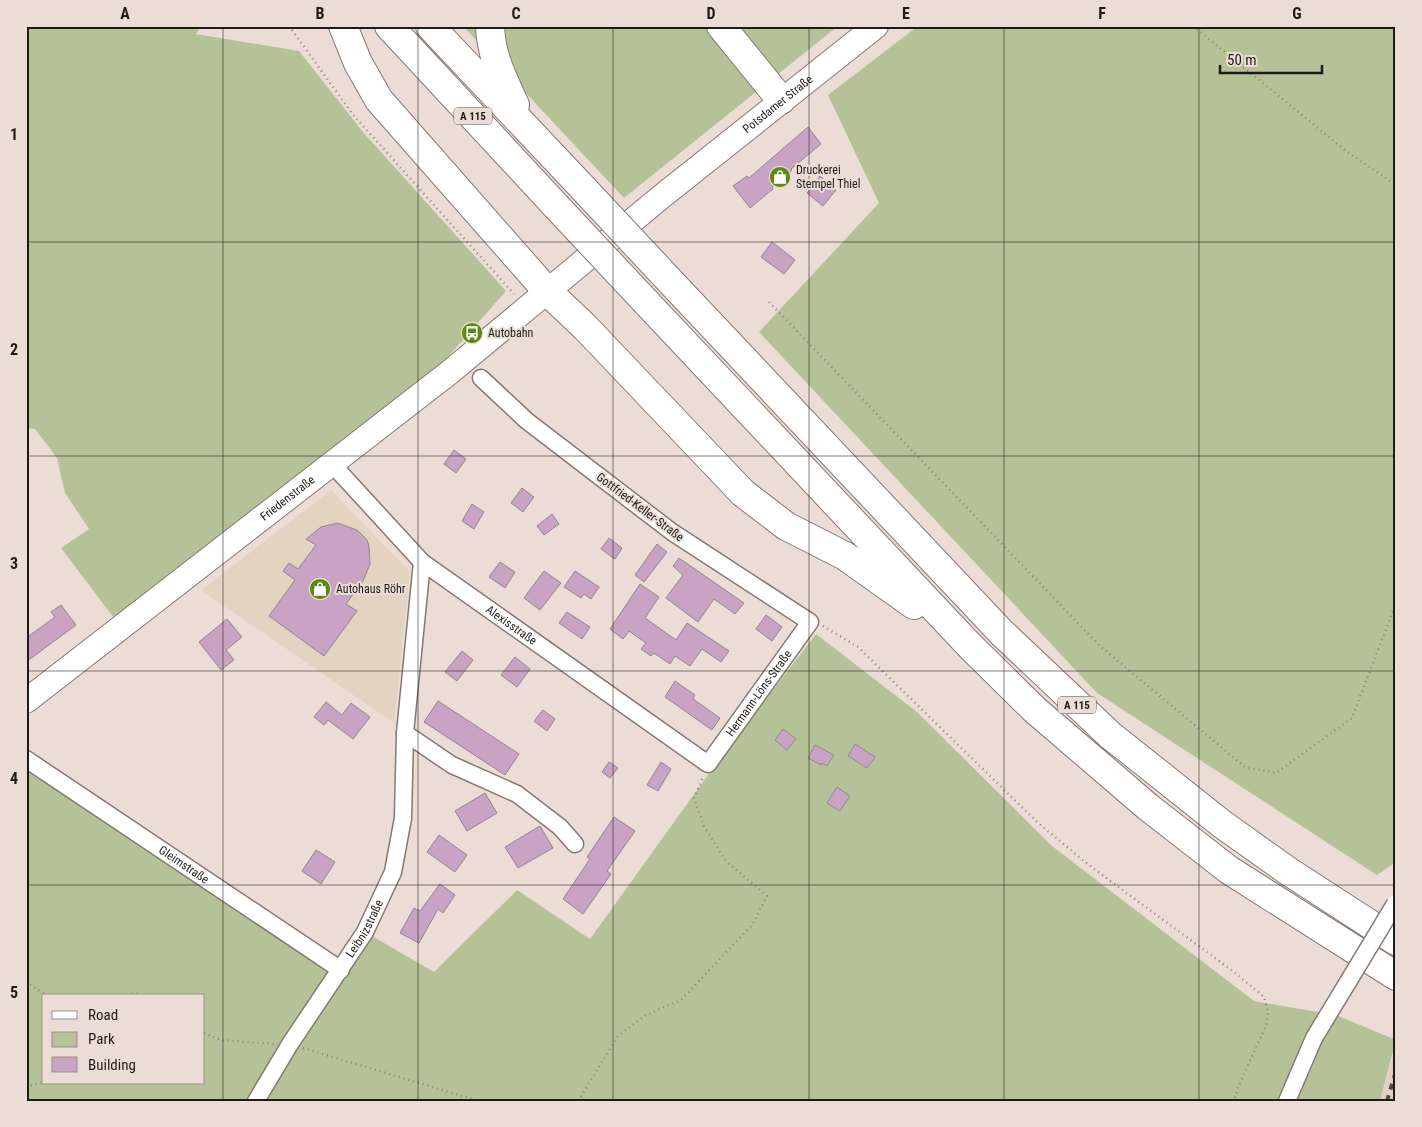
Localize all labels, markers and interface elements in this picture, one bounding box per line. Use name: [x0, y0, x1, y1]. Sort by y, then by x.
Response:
text: A: [120, 4, 130, 23]
text: B: [316, 4, 325, 23]
text: C: [511, 4, 521, 23]
text: D: [706, 4, 716, 23]
text: E: [902, 4, 910, 23]
text: F: [1098, 4, 1106, 23]
text: G: [1292, 4, 1302, 23]
scale bar: [1220, 42, 1322, 74]
text: 50 m: [1227, 51, 1257, 69]
street label: Potsdamer Straße: [740, 72, 816, 136]
road number: A 115: [454, 108, 492, 124]
text: 1: [10, 125, 18, 144]
place label: Druckerei Stempel Thiel: [796, 163, 860, 191]
shop icon: Druckerei Stempel Thiel: [768, 165, 792, 189]
bus stop icon: Autobahn: [460, 321, 484, 345]
place label: Autobahn: [488, 326, 534, 340]
text: 2: [10, 340, 18, 359]
street label: Gottfried-Keller-Straße: [594, 470, 687, 545]
street label: Friedenstraße: [257, 472, 318, 524]
text: 3: [10, 554, 18, 573]
shop icon: Autohaus Röhr: [308, 577, 332, 601]
place label: Autohaus Röhr: [336, 582, 406, 596]
street label: Alexisstraße: [483, 602, 540, 648]
street label: Hermann-Löns-Straße: [723, 647, 795, 739]
road number: A 115: [1058, 696, 1096, 714]
text: 4: [10, 769, 18, 788]
street label: Gleimstraße: [156, 843, 212, 887]
street label: Leibnizstraße: [343, 897, 386, 960]
text: 5: [10, 983, 18, 1002]
legend: [42, 994, 205, 1084]
text: Road: [88, 1006, 118, 1024]
text: Park: [88, 1030, 115, 1048]
text: Building: [88, 1056, 136, 1074]

